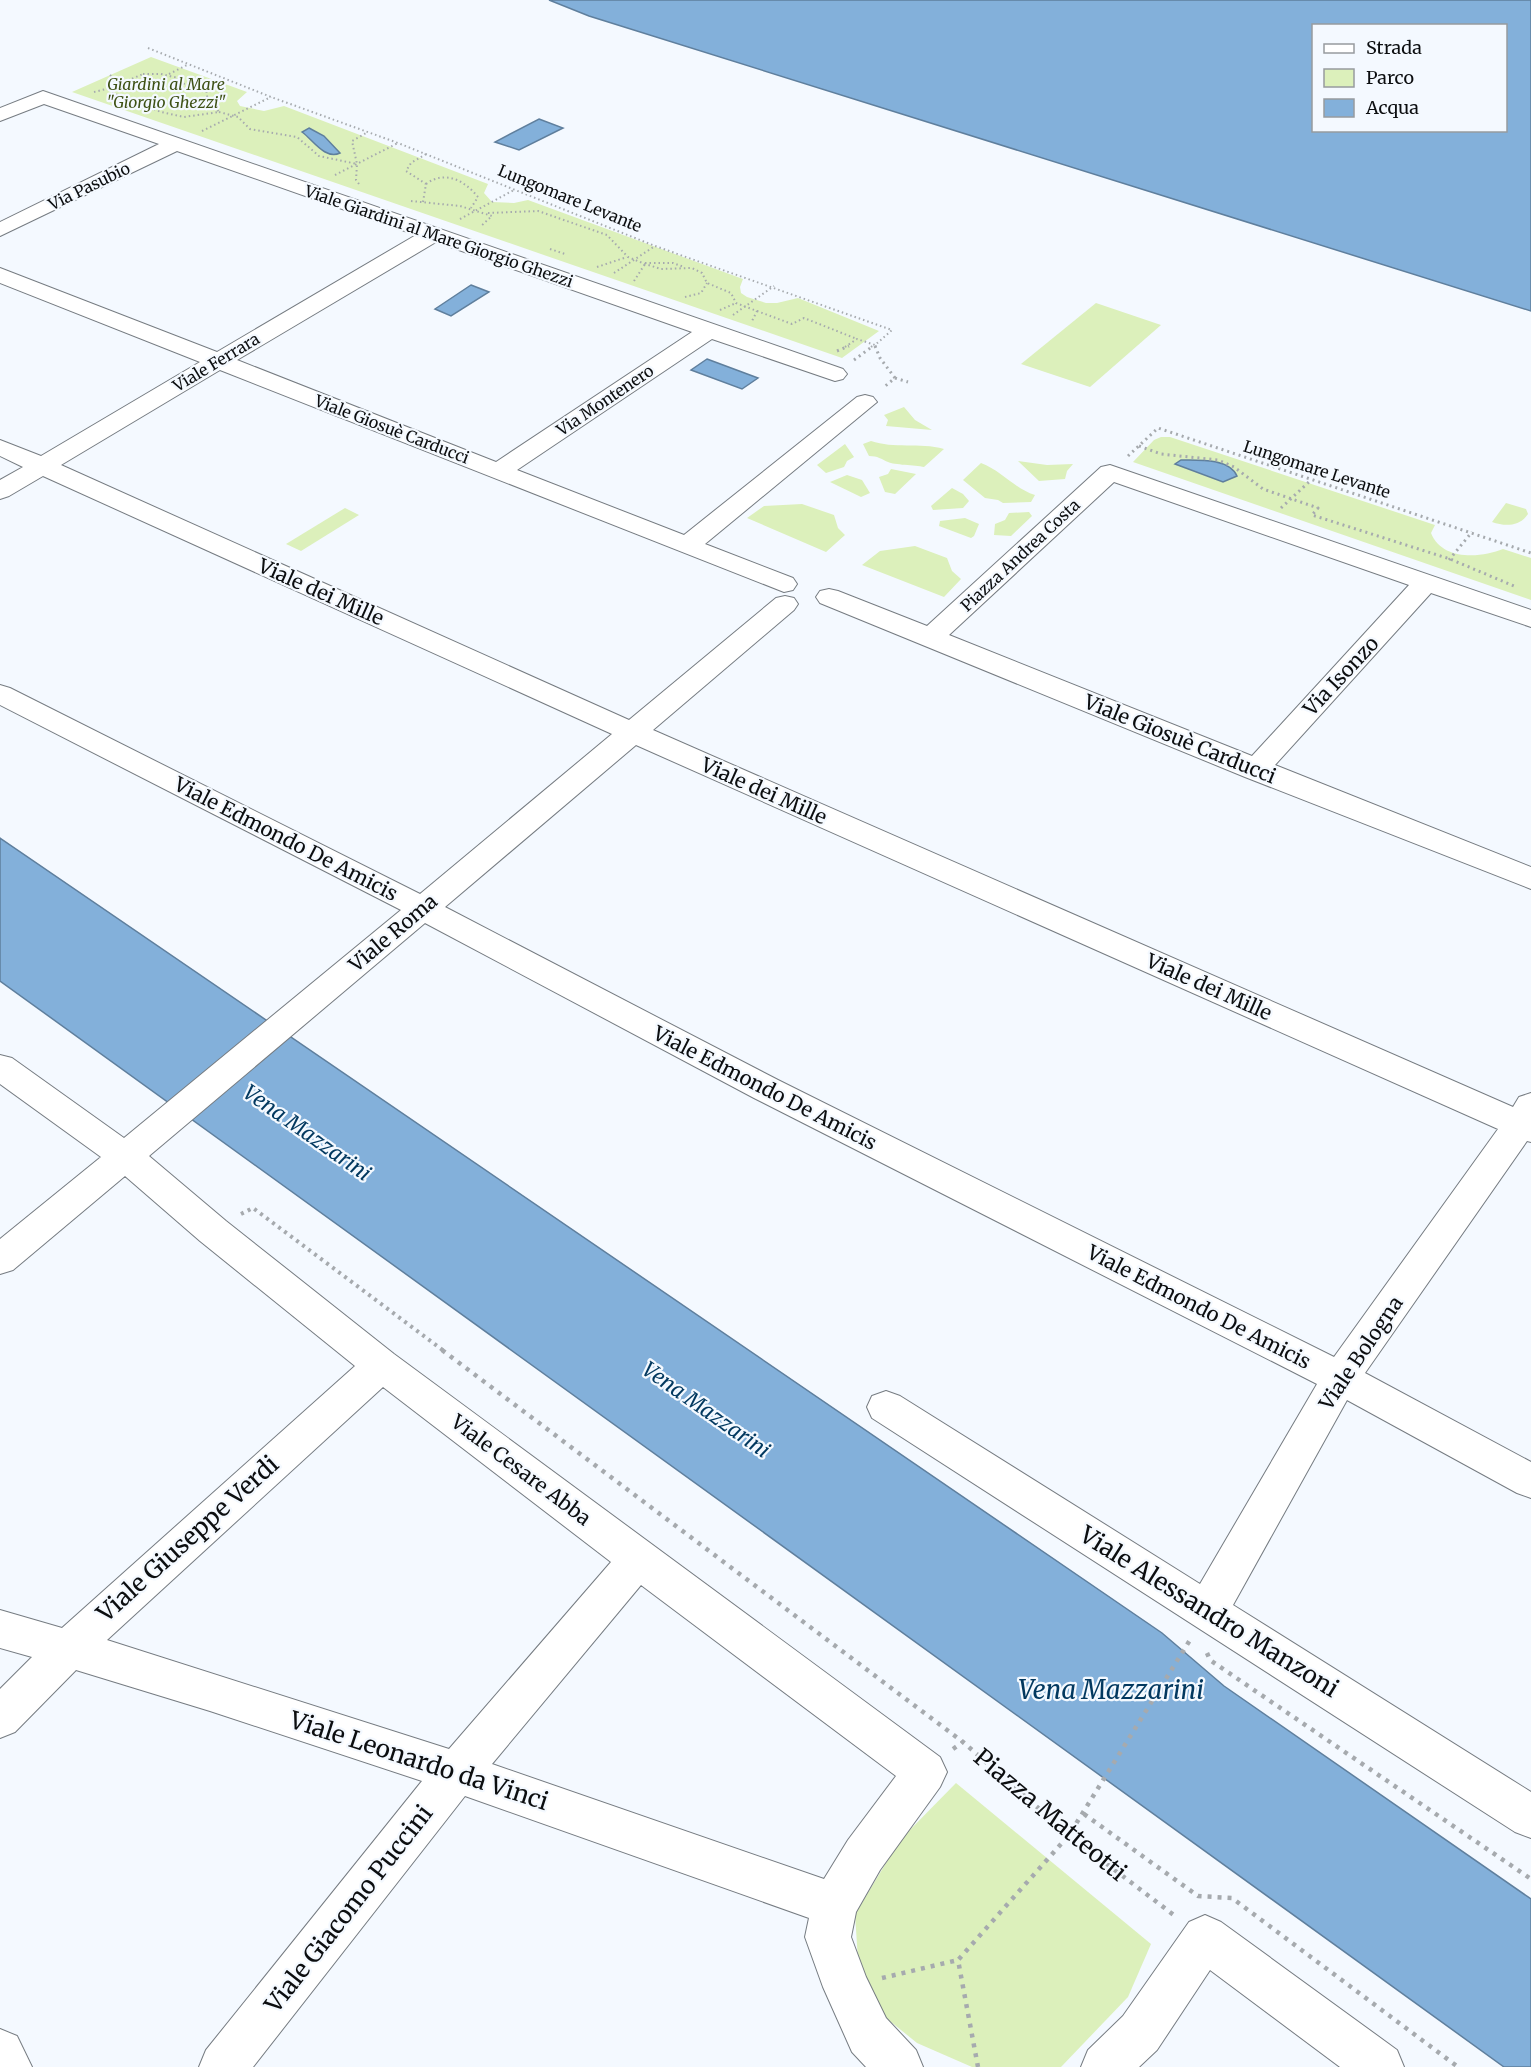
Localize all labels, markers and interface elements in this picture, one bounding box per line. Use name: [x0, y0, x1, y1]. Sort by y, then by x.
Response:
legend: [1312, 24, 1507, 132]
text: Strada: [1366, 36, 1422, 59]
text: Parco: [1366, 66, 1414, 89]
park label: Giardini al Mare "Giorgio Ghezzi": [106, 74, 226, 112]
text: Acqua: [1365, 96, 1419, 119]
street label: Via Pasubio: [44, 158, 133, 215]
street label: Lungomare Levante: [495, 160, 645, 236]
street label: Viale Giardini al Mare Giorgio Ghezzi: [301, 180, 576, 291]
street label: Viale Ferrara: [168, 328, 263, 396]
street label: Via Montenero: [552, 360, 657, 440]
street label: Viale Giosuè Carducci: [311, 390, 472, 468]
street label: Lungomare Levante: [1241, 436, 1393, 502]
street label: Piazza Andrea Costa: [956, 494, 1084, 615]
street label: Viale dei Mille: [254, 552, 388, 630]
street label: Via Isonzo: [1297, 631, 1384, 721]
street label: Viale Giosuè Carducci: [1080, 688, 1280, 788]
street label: Viale dei Mille: [697, 751, 831, 829]
street label: Viale Edmondo De Amicis: [169, 771, 402, 906]
street label: Viale Roma: [343, 888, 442, 978]
street label: Viale dei Mille: [1142, 947, 1276, 1025]
street label: Viale Edmondo De Amicis: [648, 1020, 881, 1155]
water label: Vena Mazzarini: [238, 1079, 376, 1187]
street label: Viale Edmondo De Amicis: [1082, 1239, 1315, 1374]
street label: Viale Bologna: [1313, 1291, 1408, 1415]
water label: Vena Mazzarini: [637, 1356, 775, 1464]
street label: Viale Cesare Abba: [446, 1408, 596, 1531]
street label: Viale Giuseppe Verdi: [90, 1449, 285, 1629]
street label: Viale Alessandro Manzoni: [1073, 1518, 1345, 1704]
water label: Vena Mazzarini: [1018, 1673, 1204, 1706]
street label: Viale Leonardo da Vinci: [285, 1704, 553, 1817]
street label: Piazza Matteotti: [968, 1742, 1133, 1888]
street label: Viale Giacomo Puccini: [257, 1798, 440, 2020]

